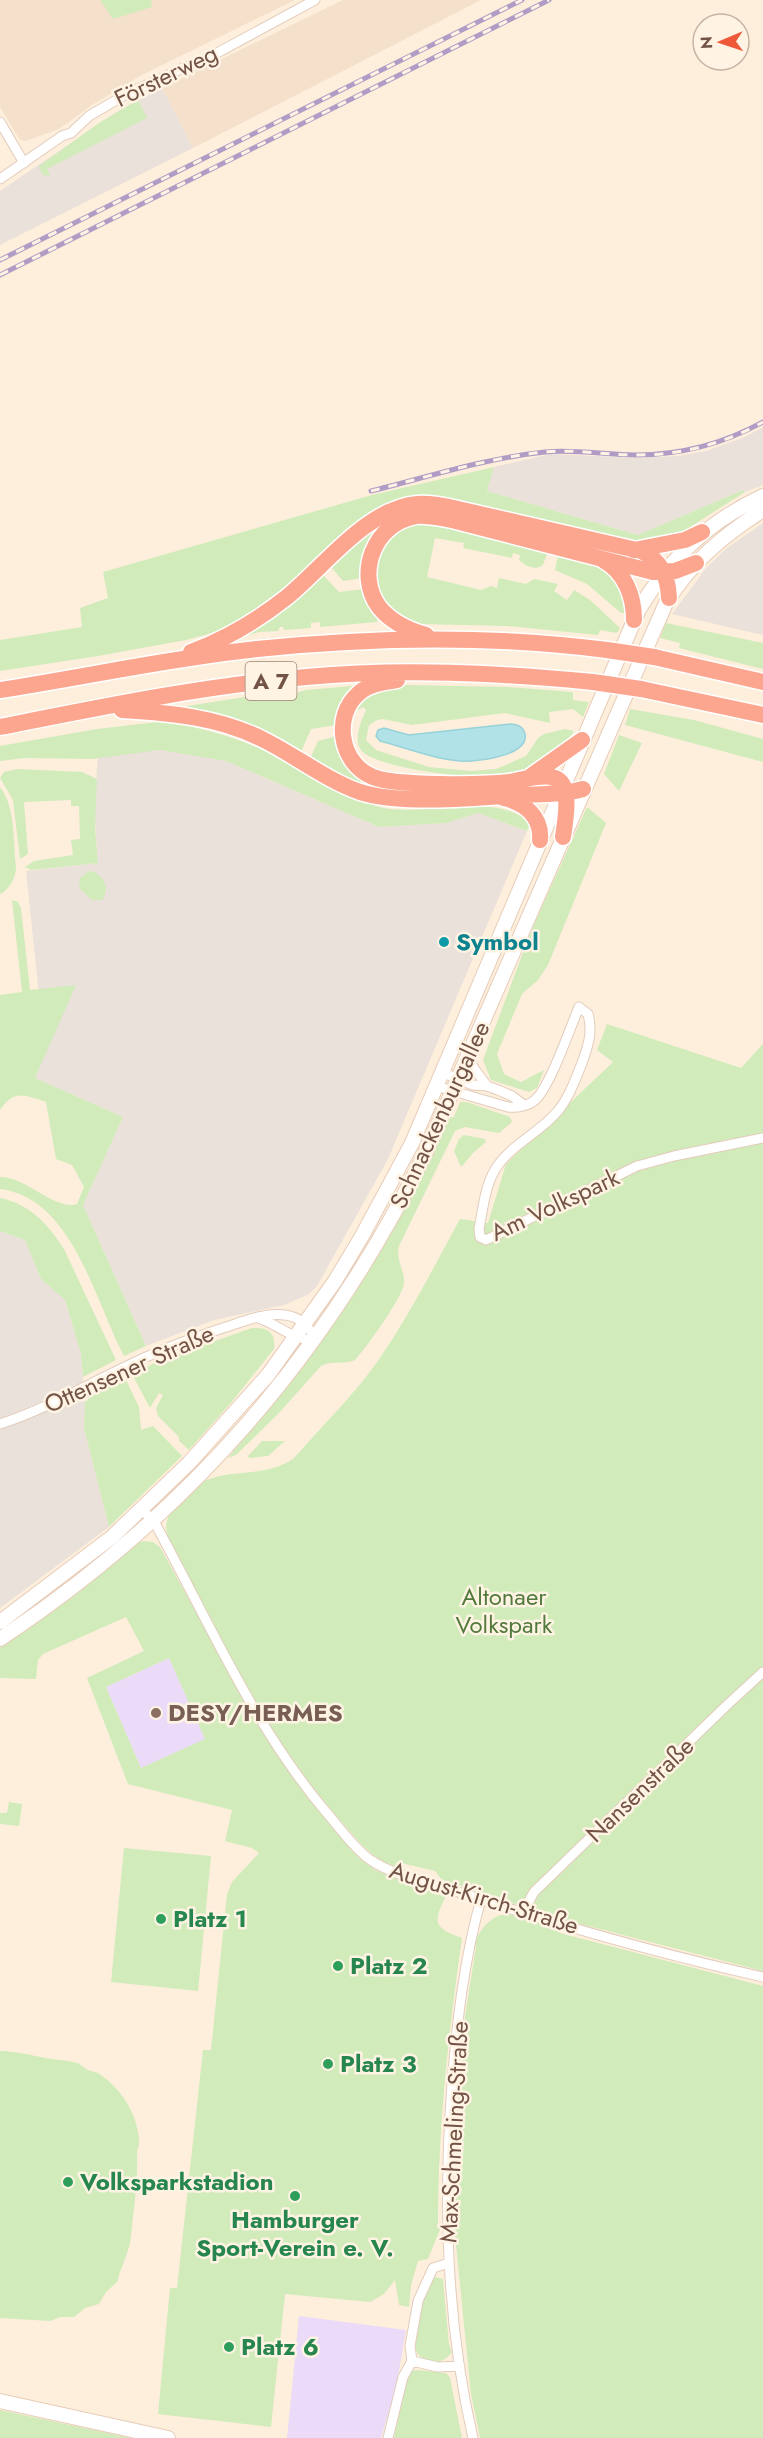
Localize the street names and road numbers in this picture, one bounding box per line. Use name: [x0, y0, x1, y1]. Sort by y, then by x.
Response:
street label: Försterweg: [108, 35, 224, 116]
road number: A 7: [246, 662, 296, 700]
street label: Schnackenburgallee: [381, 1015, 498, 1214]
street label: Am Volkspark: [485, 1159, 625, 1250]
street label: Ottensener Straße: [38, 1315, 219, 1422]
street label: Nansenstraße: [578, 1729, 702, 1850]
street label: August-Kirch-Straße: [385, 1852, 583, 1943]
street label: Max-Schmeling-Straße: [430, 2020, 477, 2244]

